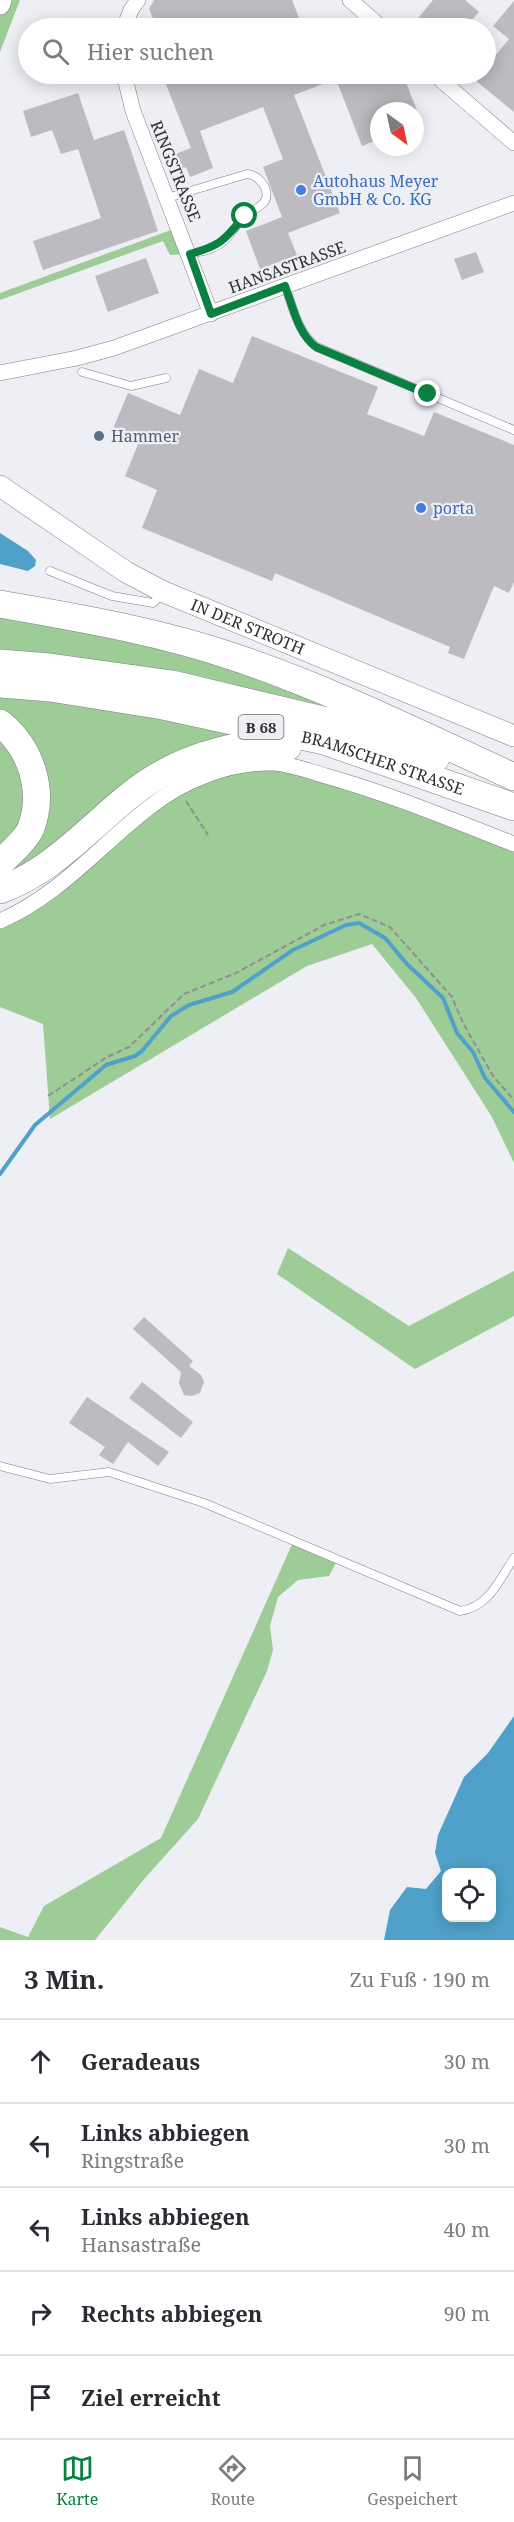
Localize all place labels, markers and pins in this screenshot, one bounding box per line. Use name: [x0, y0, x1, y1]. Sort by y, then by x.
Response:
place label: Autohaus Meyer GmbH & Co. KG: [313, 170, 439, 210]
marker: Autohaus Meyer GmbH & Co. KG: [294, 183, 308, 197]
place label: Hammer: [111, 425, 179, 447]
marker: Hammer: [92, 429, 106, 443]
place label: porta: [433, 497, 474, 519]
marker: porta: [414, 501, 428, 515]

